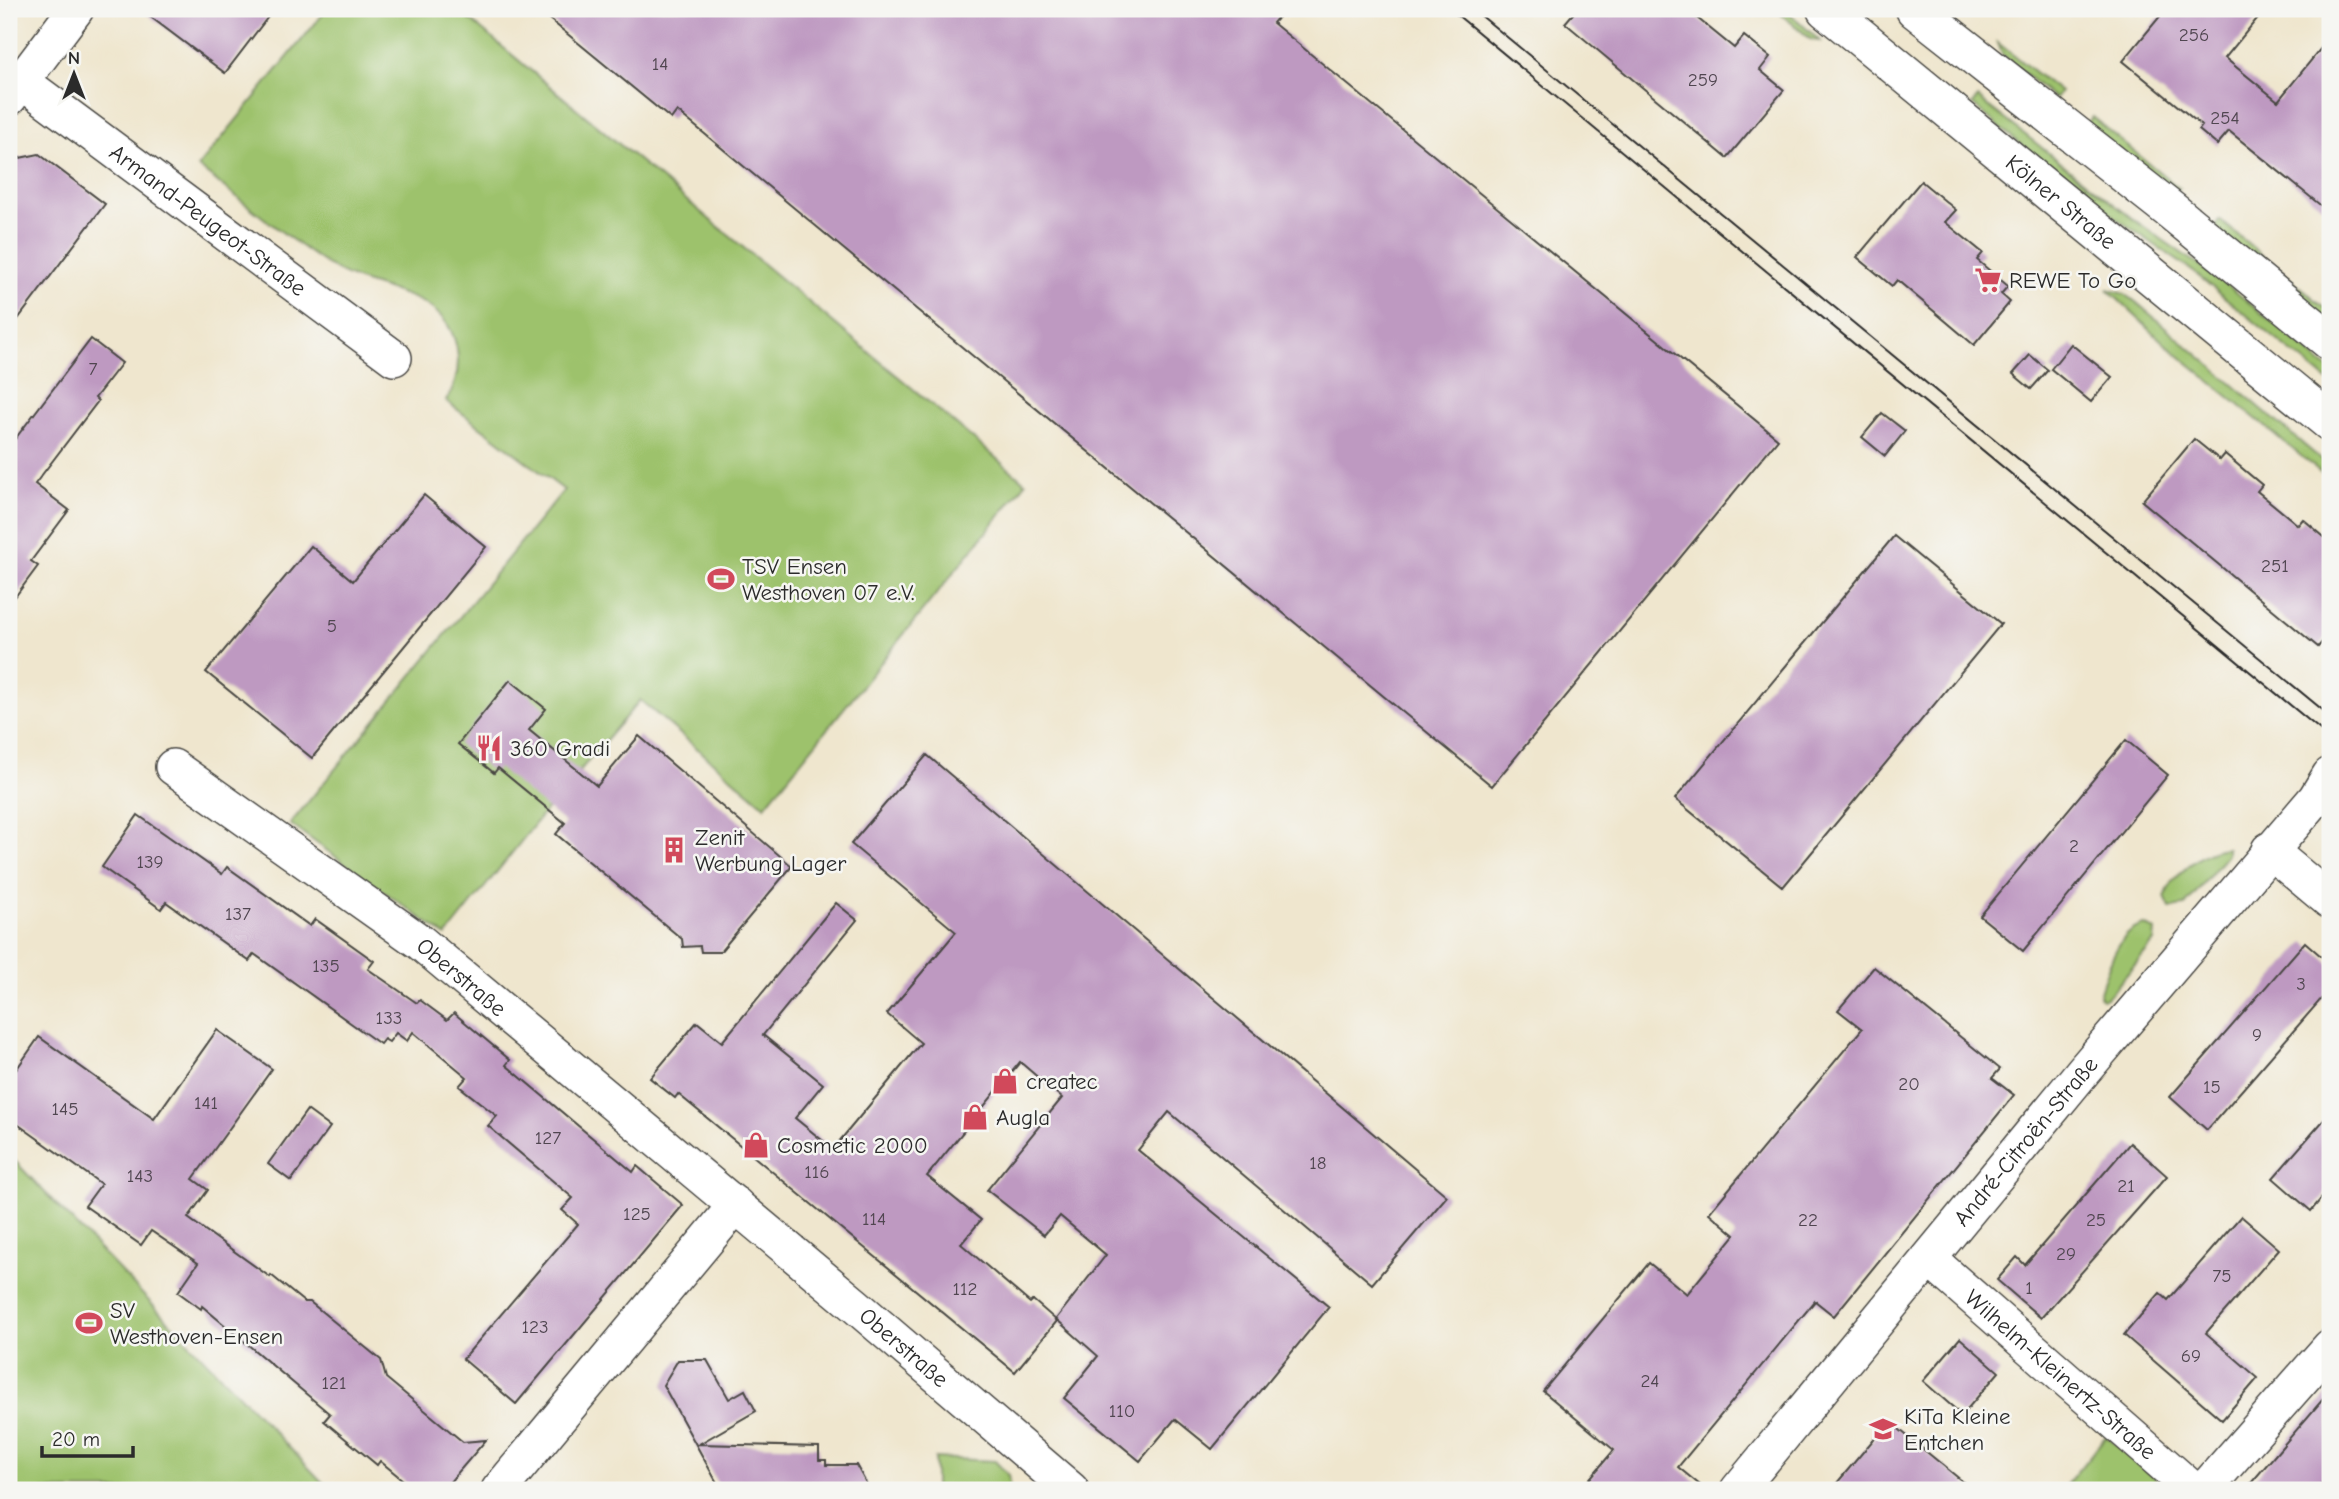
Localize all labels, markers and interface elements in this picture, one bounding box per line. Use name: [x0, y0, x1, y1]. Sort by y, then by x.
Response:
house number: 256: [2179, 24, 2209, 46]
north arrow: [38, 38, 108, 108]
text: N: [68, 47, 80, 69]
house number: 14: [652, 53, 668, 75]
house number: 259: [1688, 69, 1718, 91]
house number: 254: [2210, 107, 2240, 129]
street label: Armand-Peugeot-Straße: [105, 138, 312, 302]
street label: Kölner Straße: [2000, 149, 2122, 255]
supermarket icon: REWE To Go: [1973, 265, 2003, 295]
place label: REWE To Go: [2009, 267, 2136, 294]
house number: 7: [89, 358, 98, 380]
place label: TSV Ensen Westhoven 07 e.V.: [742, 553, 915, 606]
house number: 251: [2261, 555, 2289, 577]
sports icon: TSV Ensen Westhoven 07 e.V.: [706, 564, 736, 594]
house number: 5: [327, 615, 337, 637]
restaurant icon: 360 Gradi: [474, 733, 504, 763]
place label: 360 Gradi: [510, 735, 610, 762]
place label: Zenit Werbung Lager: [695, 824, 847, 877]
building icon: Zenit Werbung Lager: [659, 835, 689, 865]
house number: 2: [2069, 835, 2079, 857]
house number: 139: [136, 851, 164, 873]
house number: 137: [225, 903, 251, 925]
street label: Oberstraße: [412, 932, 512, 1022]
house number: 135: [312, 955, 340, 977]
house number: 3: [2296, 973, 2306, 995]
house number: 133: [376, 1007, 402, 1029]
house number: 9: [2252, 1024, 2262, 1046]
street label: André-Citroën-Straße: [1948, 1051, 2103, 1231]
shop icon: createc: [990, 1066, 1020, 1096]
place label: createc: [1026, 1068, 1098, 1095]
house number: 20: [1898, 1073, 1920, 1095]
house number: 15: [2203, 1076, 2221, 1098]
house number: 141: [194, 1092, 218, 1114]
house number: 145: [52, 1098, 78, 1120]
shop icon: Augla: [960, 1102, 990, 1132]
place label: Augla: [996, 1104, 1050, 1131]
house number: 127: [535, 1127, 561, 1149]
shop icon: Cosmetic 2000: [741, 1130, 771, 1160]
place label: Cosmetic 2000: [777, 1132, 928, 1159]
house number: 18: [1309, 1152, 1327, 1174]
house number: 116: [804, 1161, 830, 1183]
house number: 143: [127, 1165, 153, 1187]
house number: 21: [2117, 1175, 2135, 1197]
house number: 125: [623, 1203, 651, 1225]
house number: 114: [862, 1208, 886, 1230]
house number: 22: [1798, 1209, 1818, 1231]
house number: 25: [2086, 1209, 2106, 1231]
house number: 29: [2056, 1243, 2076, 1265]
house number: 75: [2212, 1265, 2232, 1287]
house number: 1: [2025, 1277, 2033, 1299]
house number: 112: [953, 1278, 978, 1300]
street label: Wilhelm-Kleinertz-Straße: [1960, 1283, 2162, 1465]
place label: SV Westhoven-Ensen: [110, 1297, 283, 1350]
street label: Oberstraße: [854, 1302, 954, 1393]
sports icon: SV Westhoven-Ensen: [74, 1308, 104, 1338]
house number: 123: [521, 1316, 549, 1338]
house number: 69: [2181, 1345, 2201, 1367]
house number: 24: [1640, 1370, 1660, 1392]
house number: 121: [322, 1372, 347, 1394]
house number: 110: [1109, 1400, 1135, 1422]
place label: KiTa Kleine Entchen: [1904, 1403, 2010, 1456]
school or university icon: KiTa Kleine Entchen: [1868, 1414, 1898, 1444]
scale bar: [42, 1415, 133, 1459]
text: 20 m: [52, 1427, 100, 1451]

